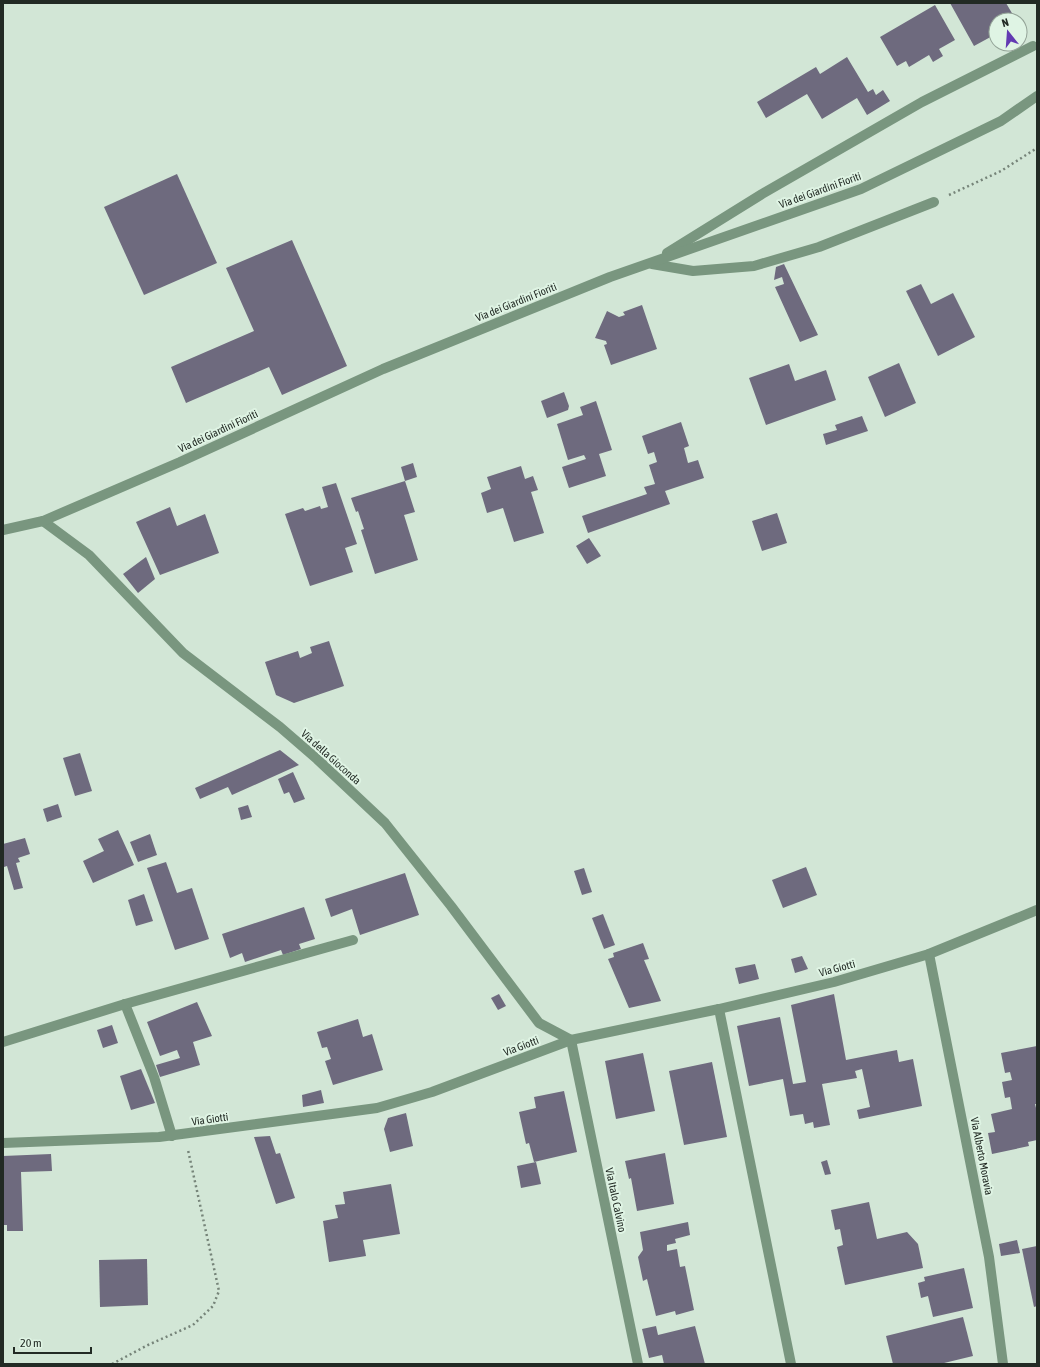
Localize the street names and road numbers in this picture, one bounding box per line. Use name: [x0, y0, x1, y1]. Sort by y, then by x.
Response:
street label: Via dei Giardini Fioriti: [777, 170, 863, 210]
street label: Via dei Giardini Fioriti: [474, 280, 558, 324]
street label: Via dei Giardini Fioriti: [176, 407, 260, 455]
street label: Via della Gioconda: [299, 727, 363, 787]
street label: Via Giotti: [818, 957, 856, 979]
street label: Via Giotti: [502, 1034, 540, 1058]
street label: Via Giotti: [191, 1110, 229, 1128]
street label: Via Alberto Moravia: [969, 1116, 995, 1196]
street label: Via Italo Calvino: [603, 1167, 629, 1233]

